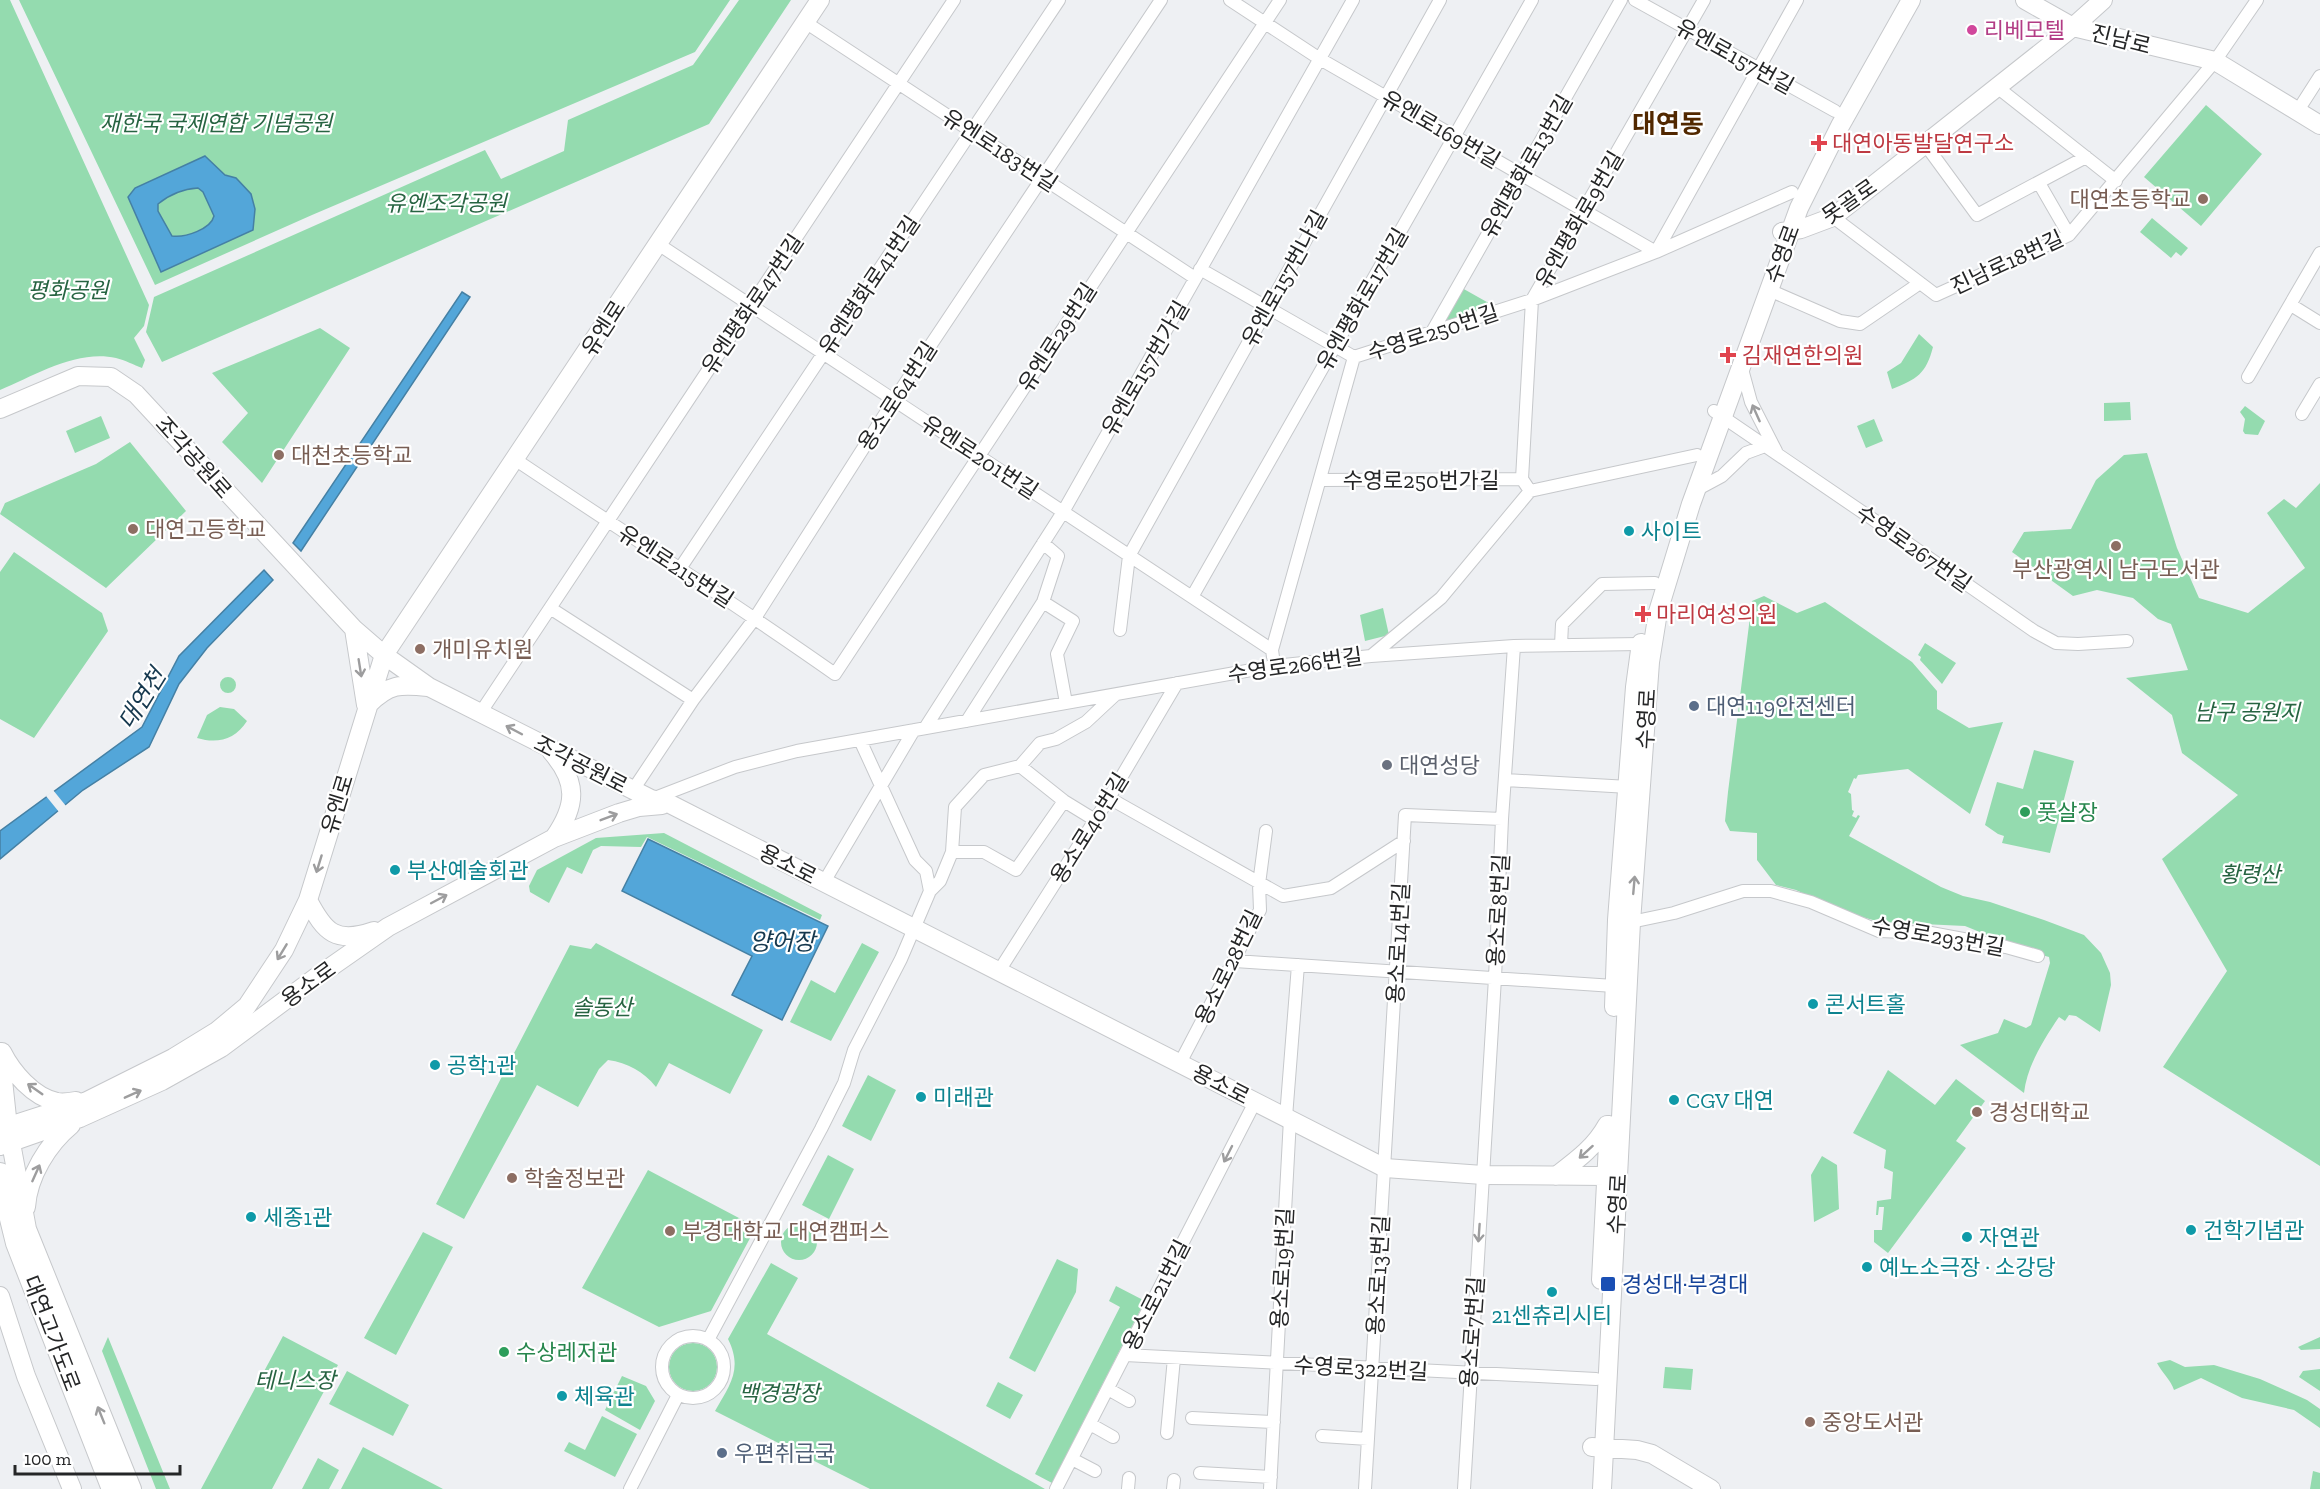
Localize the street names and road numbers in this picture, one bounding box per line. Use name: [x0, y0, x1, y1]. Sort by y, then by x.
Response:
street label: 유엔로157번길: [1671, 13, 1799, 100]
street label: 진남로: [2088, 19, 2154, 60]
street label: 유엔로169번길: [1376, 84, 1505, 174]
street label: 유엔평화로13번길: [1475, 90, 1578, 243]
street label: 유엔로183번길: [937, 103, 1063, 198]
street label: 유엔평화로9번길: [1529, 146, 1629, 292]
street label: 못골로: [1817, 173, 1882, 230]
street label: 유엔로157번나길: [1236, 205, 1333, 351]
street label: 유엔평화로41번길: [813, 211, 926, 360]
street label: 수영로: [1759, 221, 1806, 287]
street label: 유엔평화로17번길: [1311, 223, 1414, 375]
street label: 진남로18번길: [1946, 225, 2068, 300]
street label: 유엔평화로47번길: [695, 229, 809, 380]
street label: 유엔로29번길: [1012, 278, 1103, 397]
street label: 유엔로: [576, 295, 631, 361]
street label: 유엔로157번가길: [1096, 296, 1195, 441]
street label: 수영로250번길: [1364, 299, 1502, 366]
street label: 용소로64번길: [852, 337, 943, 456]
street label: 유엔로201번길: [916, 410, 1043, 505]
street label: 조각공원로: [150, 411, 238, 504]
street label: 수영로250번가길: [1343, 467, 1499, 494]
street label: 수영로267번길: [1851, 499, 1977, 598]
street label: 유엔로215번길: [613, 519, 739, 614]
street label: 수영로266번길: [1226, 643, 1364, 688]
street label: 수영로: [1631, 688, 1662, 750]
street label: 조각공원로: [530, 729, 632, 799]
street label: 용소로40번길: [1045, 768, 1134, 889]
street label: 유엔로: [316, 771, 359, 837]
street label: 용소로: [755, 839, 821, 890]
street label: 용소로8번길: [1482, 853, 1515, 967]
street label: 용소로14번길: [1382, 882, 1415, 1004]
street label: 용소로28번길: [1189, 905, 1268, 1029]
street label: 수영로293번길: [1869, 911, 2007, 962]
street label: 용소로: [276, 956, 341, 1013]
street label: 용소로: [1188, 1059, 1254, 1110]
street label: 수영로: [1602, 1173, 1633, 1235]
street label: 용소로19번길: [1266, 1207, 1299, 1329]
street label: 용소로13번길: [1362, 1214, 1395, 1336]
street label: 용소로21번길: [1117, 1235, 1196, 1355]
street label: 대연고가도로: [17, 1272, 86, 1395]
street label: 용소로7번길: [1455, 1275, 1490, 1389]
street label: 수영로322번길: [1293, 1351, 1429, 1386]

